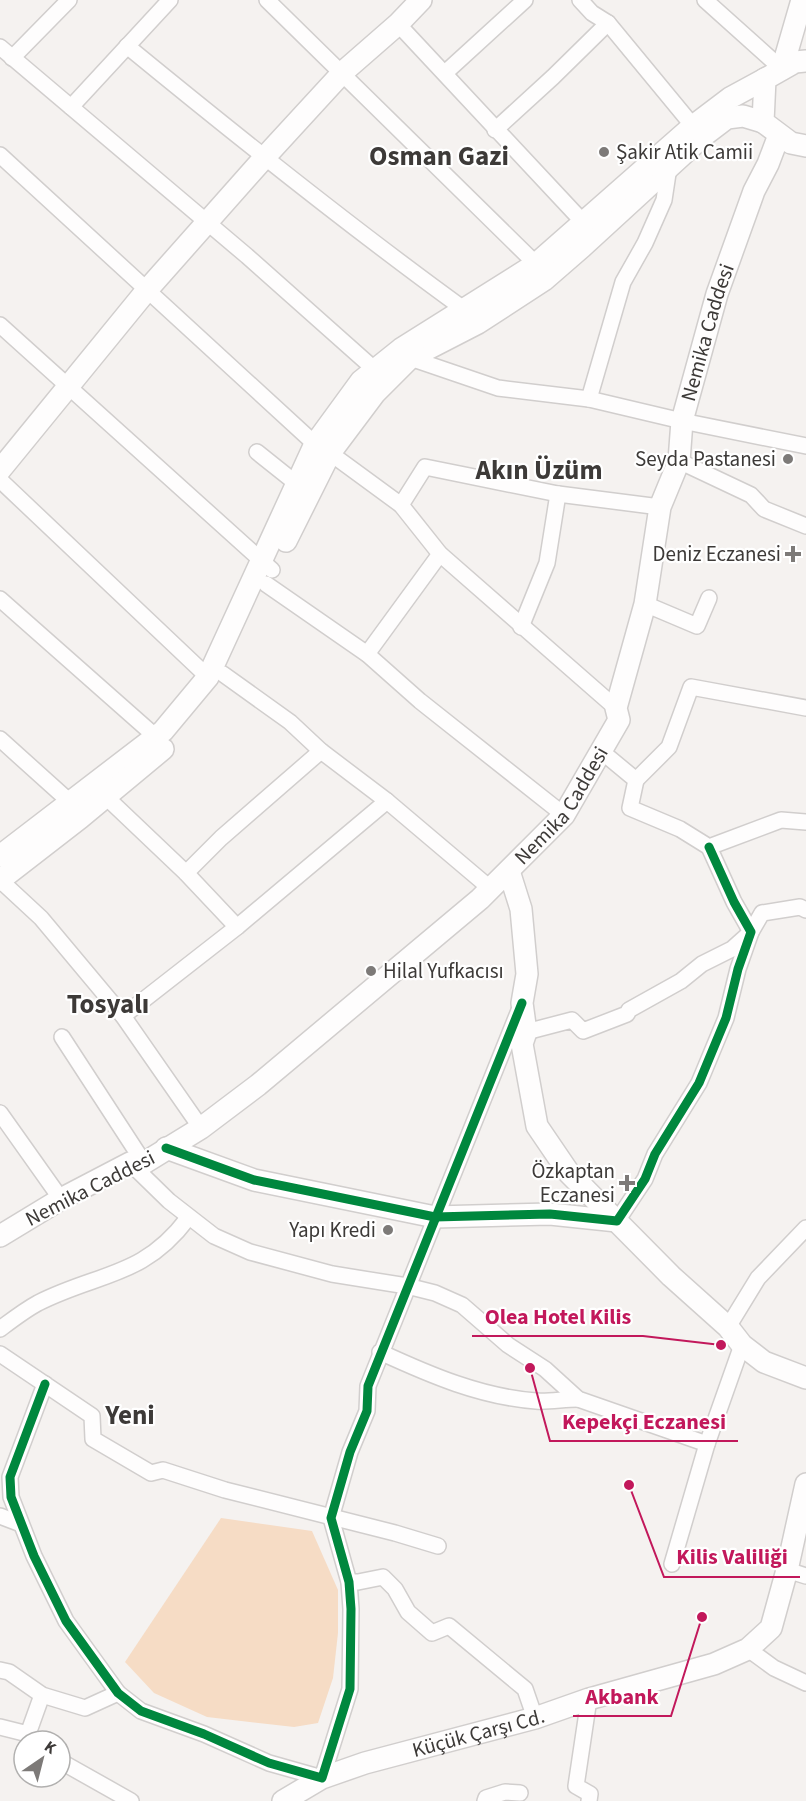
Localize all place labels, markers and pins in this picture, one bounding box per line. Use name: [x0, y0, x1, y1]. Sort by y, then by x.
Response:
place label: Şakir Atik Camii: [616, 137, 753, 167]
marker: Şakir Atik Camii: [597, 145, 611, 159]
place label: Seyda Pastanesi: [635, 444, 776, 474]
marker: Seyda Pastanesi: [781, 452, 795, 466]
place label: Deniz Eczanesi: [653, 539, 781, 569]
marker: Deniz Eczanesi: [786, 547, 800, 561]
place label: Hilal Yufkacısı: [383, 956, 504, 986]
marker: Hilal Yufkacısı: [364, 964, 378, 978]
place label: Özkaptan Eczanesi: [532, 1156, 615, 1210]
marker: Özkaptan Eczanesi: [620, 1176, 634, 1190]
place label: Yapı Kredi: [288, 1215, 376, 1245]
marker: Yapı Kredi: [381, 1223, 395, 1237]
callout: Olea Hotel Kilis: [472, 1296, 643, 1336]
callout: Kepekçi Eczanesi: [550, 1401, 738, 1441]
callout: Kilis Valiliği: [664, 1537, 800, 1577]
callout: Akbank: [573, 1676, 671, 1716]

